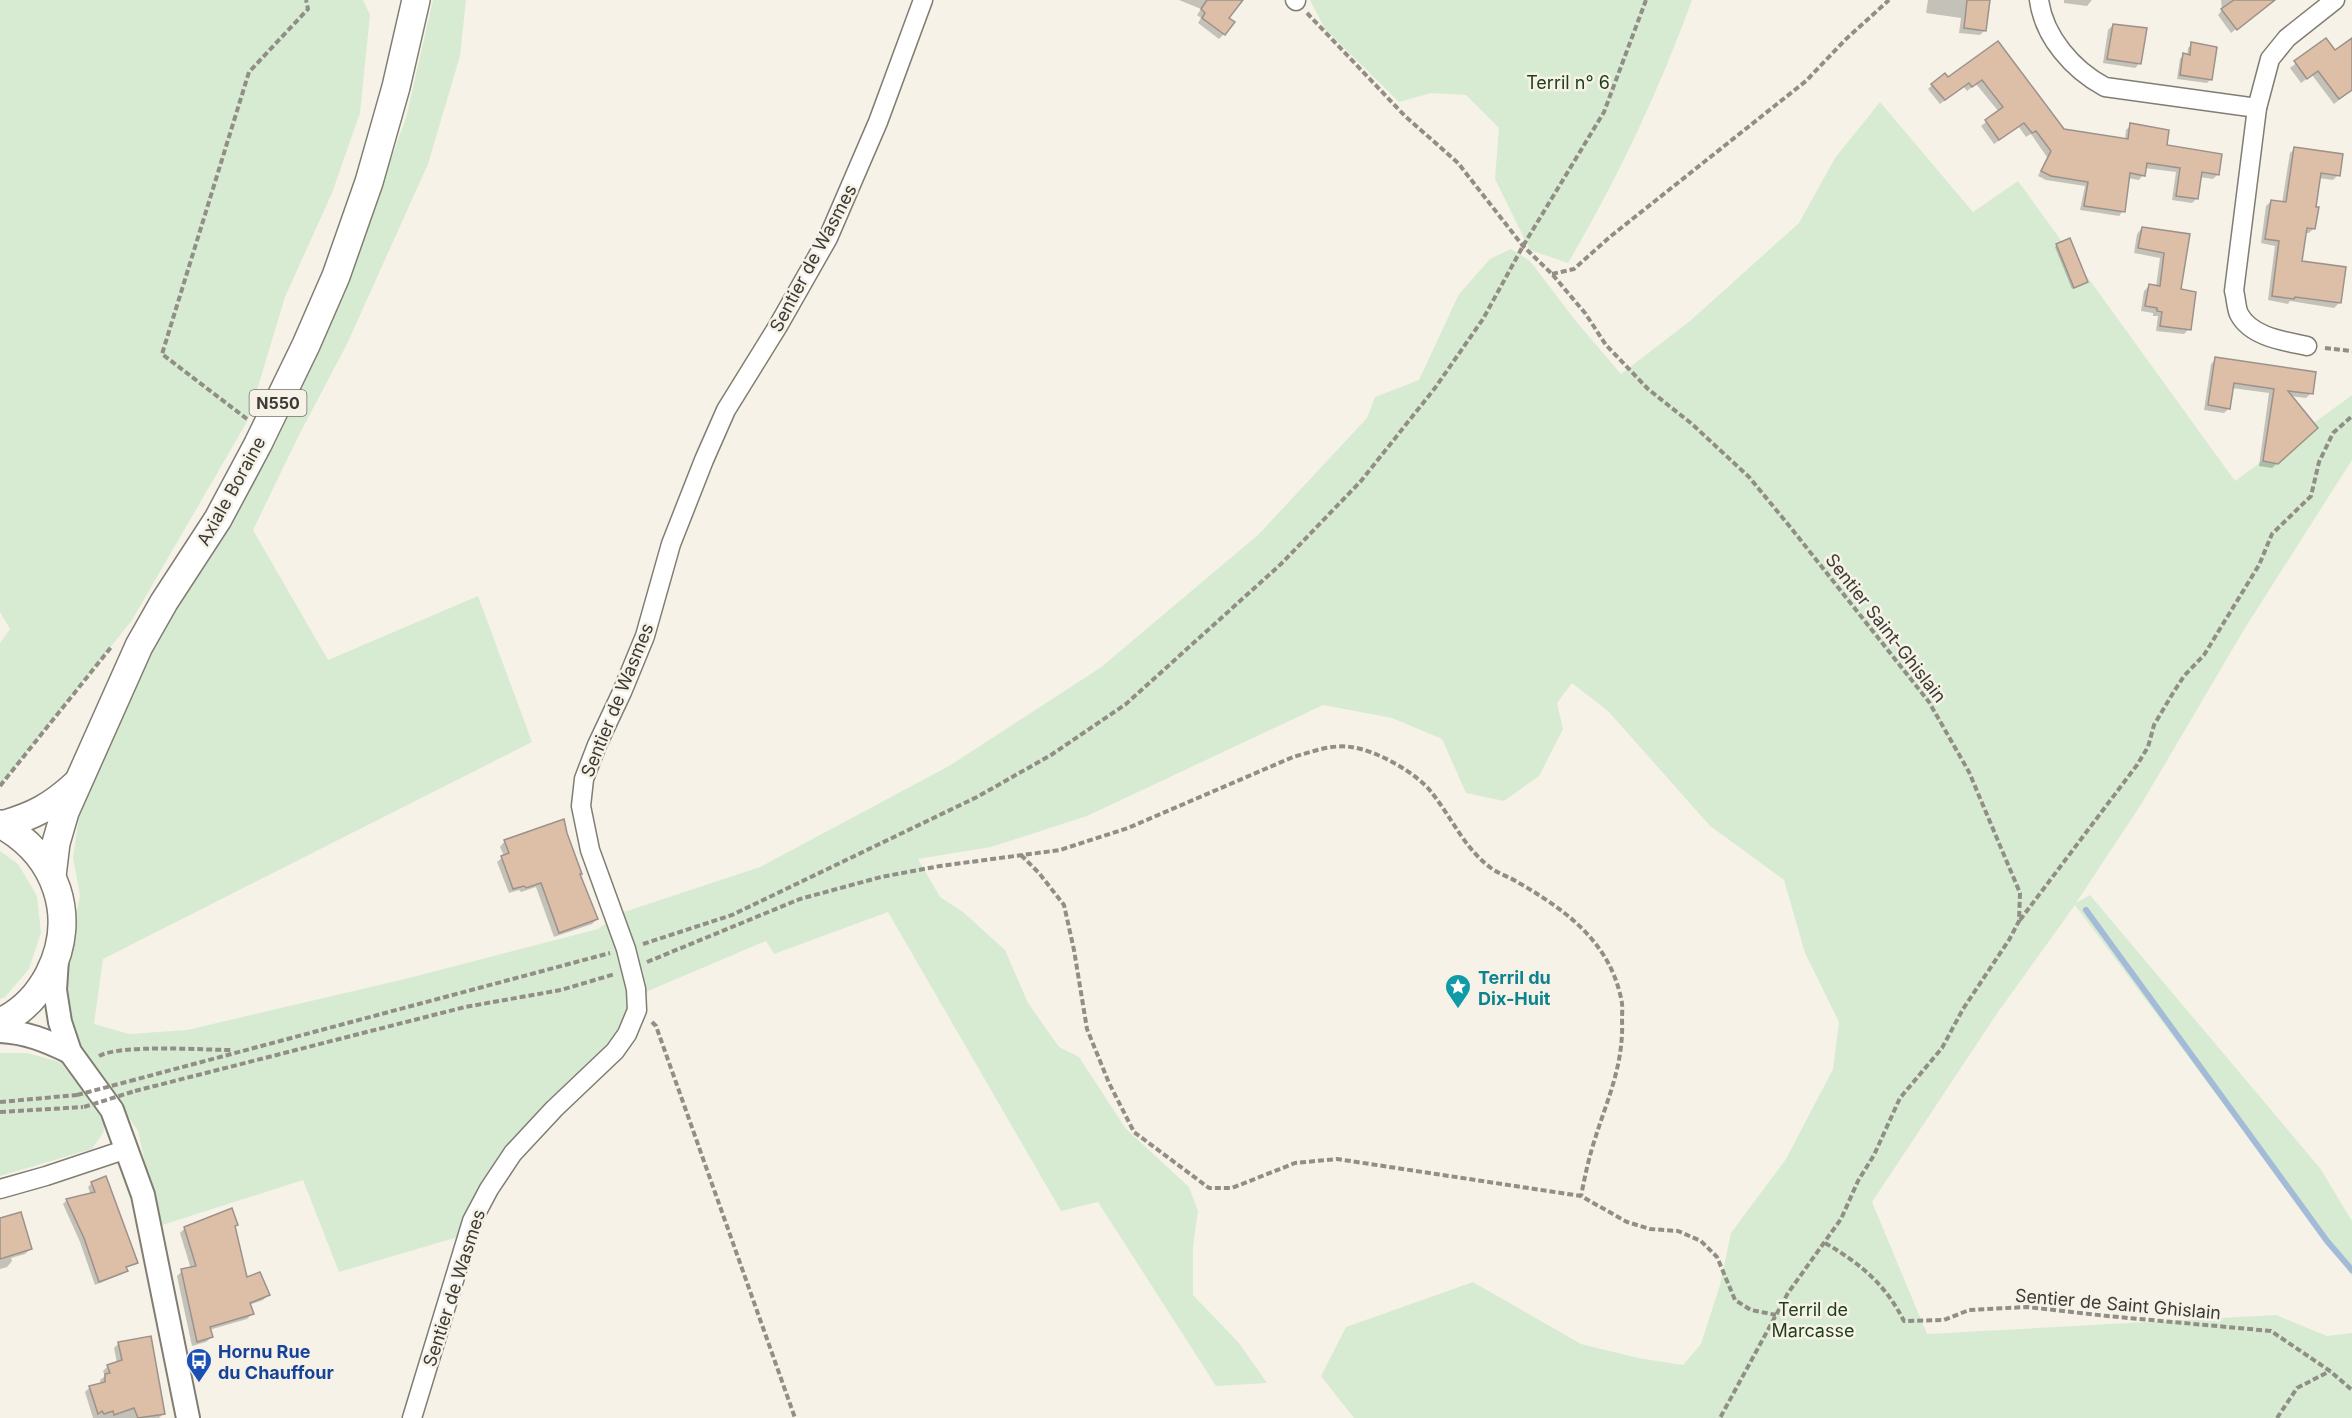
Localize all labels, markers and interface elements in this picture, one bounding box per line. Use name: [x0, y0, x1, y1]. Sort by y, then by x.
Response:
park label: Terril n° 6: [1526, 72, 1610, 93]
street label: Sentier de Wasmes: [765, 181, 861, 335]
road number: N550: [250, 390, 306, 416]
street label: Axiale Boraine: [192, 433, 270, 549]
street label: Sentier Saint-Ghislain: [1821, 549, 1951, 707]
street label: Sentier de Wasmes: [577, 620, 657, 780]
place label: Terril du Dix-Huit: [1478, 967, 1551, 1009]
place icon: Terril du Dix-Huit: [1443, 972, 1473, 1010]
street label: Sentier de Wasmes: [419, 1207, 489, 1369]
street label: Sentier de Saint Ghislain: [2014, 1285, 2222, 1323]
park label: Terril de Marcasse: [1772, 1299, 1854, 1341]
place label: Hornu Rue du Chauffour: [218, 1341, 334, 1383]
bus stop icon: Hornu Rue du Chauffour: [184, 1346, 214, 1384]

